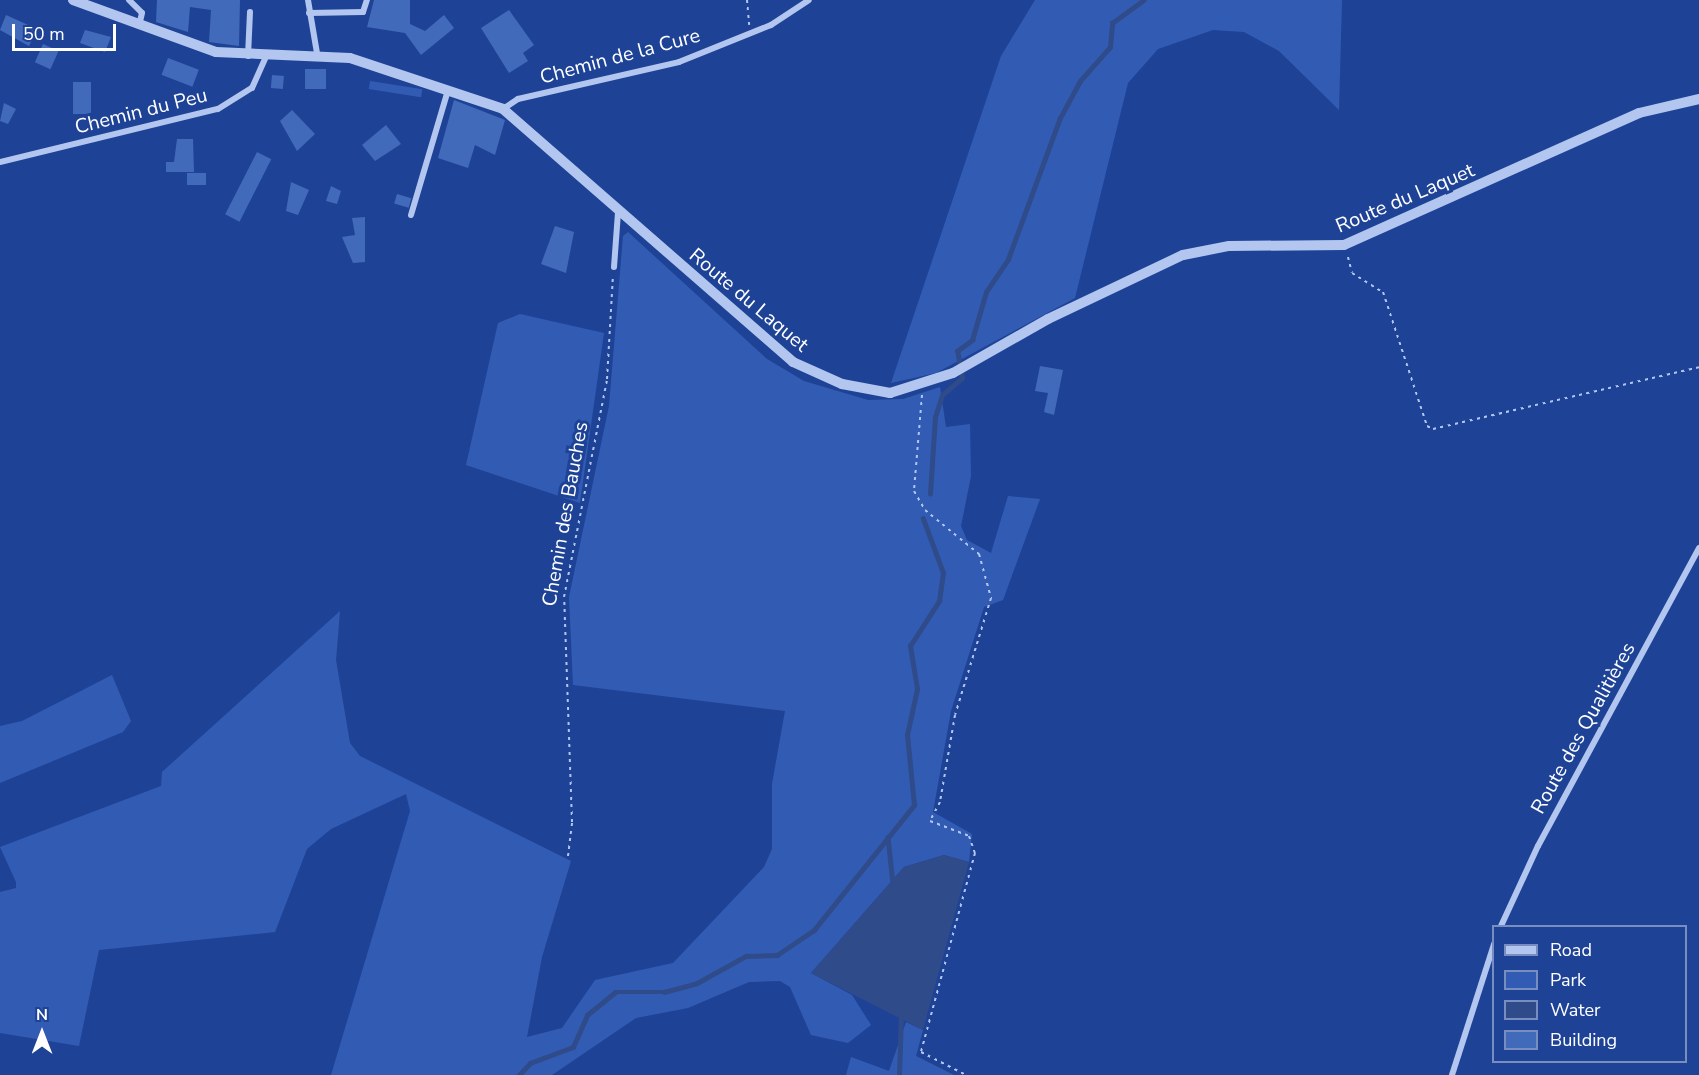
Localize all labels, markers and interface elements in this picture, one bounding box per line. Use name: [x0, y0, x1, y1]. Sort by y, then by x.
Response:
scale bar: [15, 12, 118, 50]
text: 50 m: [23, 22, 65, 46]
street label: Chemin de la Cure: [537, 23, 703, 89]
street label: Chemin du Peu: [72, 83, 210, 139]
street label: Route du Laquet: [1332, 158, 1478, 238]
street label: Route du Laquet: [685, 243, 813, 357]
street label: Chemin des Bauches: [537, 420, 593, 608]
street label: Route des Qualitières: [1526, 638, 1640, 818]
legend: [1492, 925, 1687, 1063]
text: Road: [1550, 938, 1592, 962]
text: Park: [1550, 968, 1586, 992]
text: Water: [1550, 998, 1601, 1022]
north arrow: [12, 1003, 72, 1063]
text: N: [36, 1004, 48, 1026]
text: Building: [1550, 1028, 1617, 1052]

